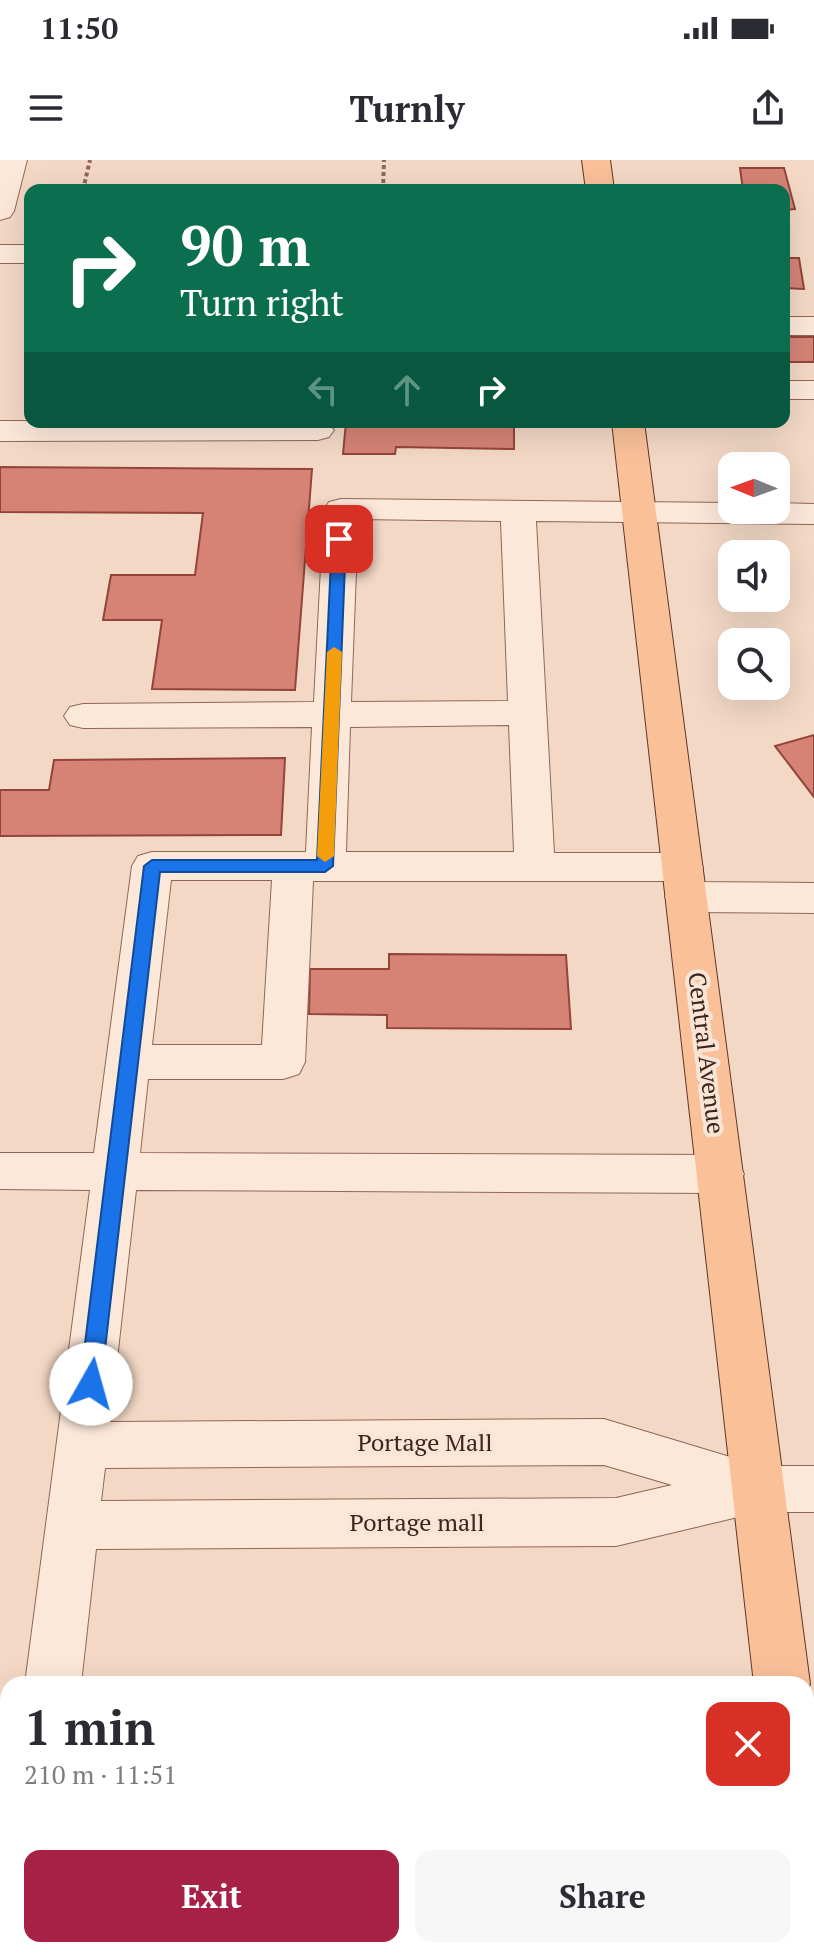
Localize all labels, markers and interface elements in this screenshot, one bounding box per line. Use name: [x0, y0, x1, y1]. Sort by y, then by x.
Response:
text: 11:50: [40, 8, 118, 48]
text: Turnly: [350, 85, 464, 132]
icon: menu: [24, 86, 68, 130]
icon: share: [746, 86, 790, 130]
text: 90 m: [180, 208, 310, 282]
icon: right: [48, 216, 152, 320]
text: Turn right: [180, 279, 344, 326]
icon: left: [301, 368, 345, 412]
icon: ahead: [385, 368, 429, 412]
icon: right: [469, 368, 513, 412]
north arrow: [718, 452, 790, 524]
map controls: [718, 452, 790, 700]
pin: [305, 505, 373, 573]
icon: arrive: [317, 517, 361, 561]
button: sound: [718, 540, 790, 612]
button: search: [718, 628, 790, 700]
street label: Central Avenue: [681, 970, 733, 1136]
position arrow: [49, 1342, 133, 1426]
street label: Portage Mall: [358, 1426, 493, 1458]
street label: Portage mall: [350, 1506, 484, 1538]
text: 1 min: [24, 1695, 155, 1759]
button: close: [706, 1702, 790, 1786]
text: 210 m · 11:51: [24, 1757, 177, 1791]
button: Exit: [24, 1850, 399, 1942]
button: Share: [415, 1850, 790, 1942]

